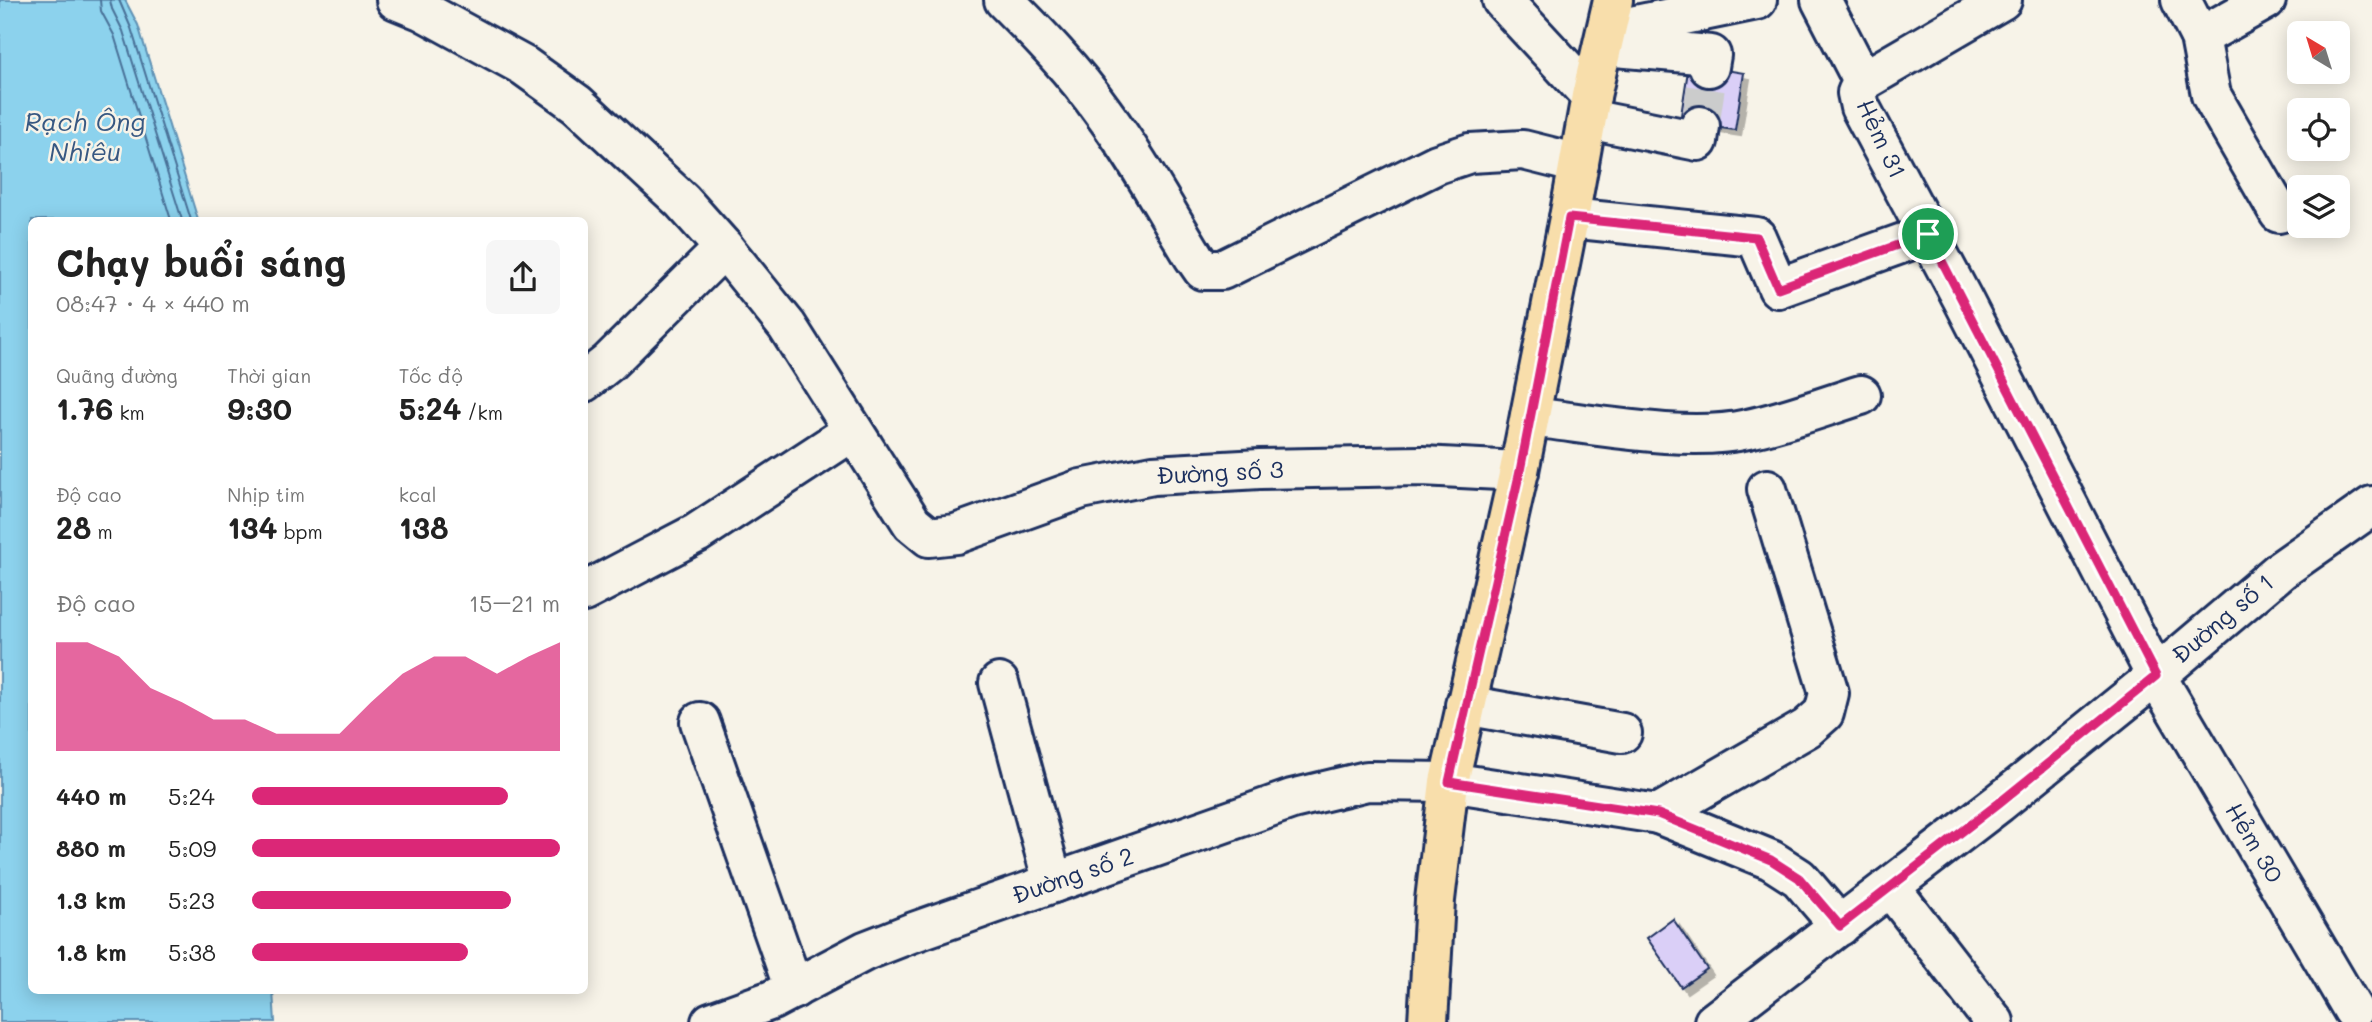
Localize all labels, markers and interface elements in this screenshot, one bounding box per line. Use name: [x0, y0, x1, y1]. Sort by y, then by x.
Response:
north arrow: [2287, 21, 2350, 84]
map controls: [2287, 21, 2350, 238]
street label: Hẻm 31: [1851, 94, 1914, 183]
button: locate: [2287, 98, 2350, 161]
water label: Rạch Ông Nhiêu: [24, 104, 146, 168]
button: layers: [2287, 175, 2350, 238]
pin: [1898, 204, 1958, 264]
icon: arrive: [1909, 215, 1947, 253]
text: Chạy buổi sáng: [56, 237, 346, 287]
button: share: [486, 240, 560, 314]
text: 08:47 · 4 × 440 m: [56, 288, 250, 318]
text: Quãng đường: [56, 363, 178, 388]
text: Thời gian: [227, 363, 311, 388]
text: Tốc độ: [399, 363, 463, 388]
text: 1.76: [56, 388, 113, 428]
text: 9:30: [227, 388, 292, 428]
text: 5:24: [399, 388, 461, 428]
text: km: [113, 400, 145, 425]
text: /km: [461, 400, 503, 425]
street label: Đường số 3: [1156, 453, 1284, 490]
text: Độ cao: [56, 482, 121, 507]
text: Nhịp tim: [227, 482, 305, 507]
text: kcal: [399, 482, 437, 507]
text: 28: [56, 507, 91, 547]
text: 134: [227, 507, 278, 547]
text: 138: [399, 507, 449, 547]
text: m: [91, 519, 113, 544]
text: bpm: [278, 519, 323, 544]
street label: Đường số 1: [2165, 566, 2279, 670]
text: Độ cao: [56, 588, 135, 618]
text: 15–21 m: [469, 588, 560, 618]
text: 440 m: [56, 781, 127, 811]
text: 5:24: [168, 781, 215, 811]
street label: Hẻm 30: [2219, 797, 2291, 888]
text: 880 m: [56, 833, 126, 863]
text: 5:09: [168, 833, 216, 863]
street label: Đường số 2: [1008, 839, 1137, 910]
text: 1.3 km: [56, 885, 126, 915]
text: 5:23: [168, 885, 215, 915]
text: 1.8 km: [56, 937, 126, 967]
text: 5:38: [168, 937, 216, 967]

